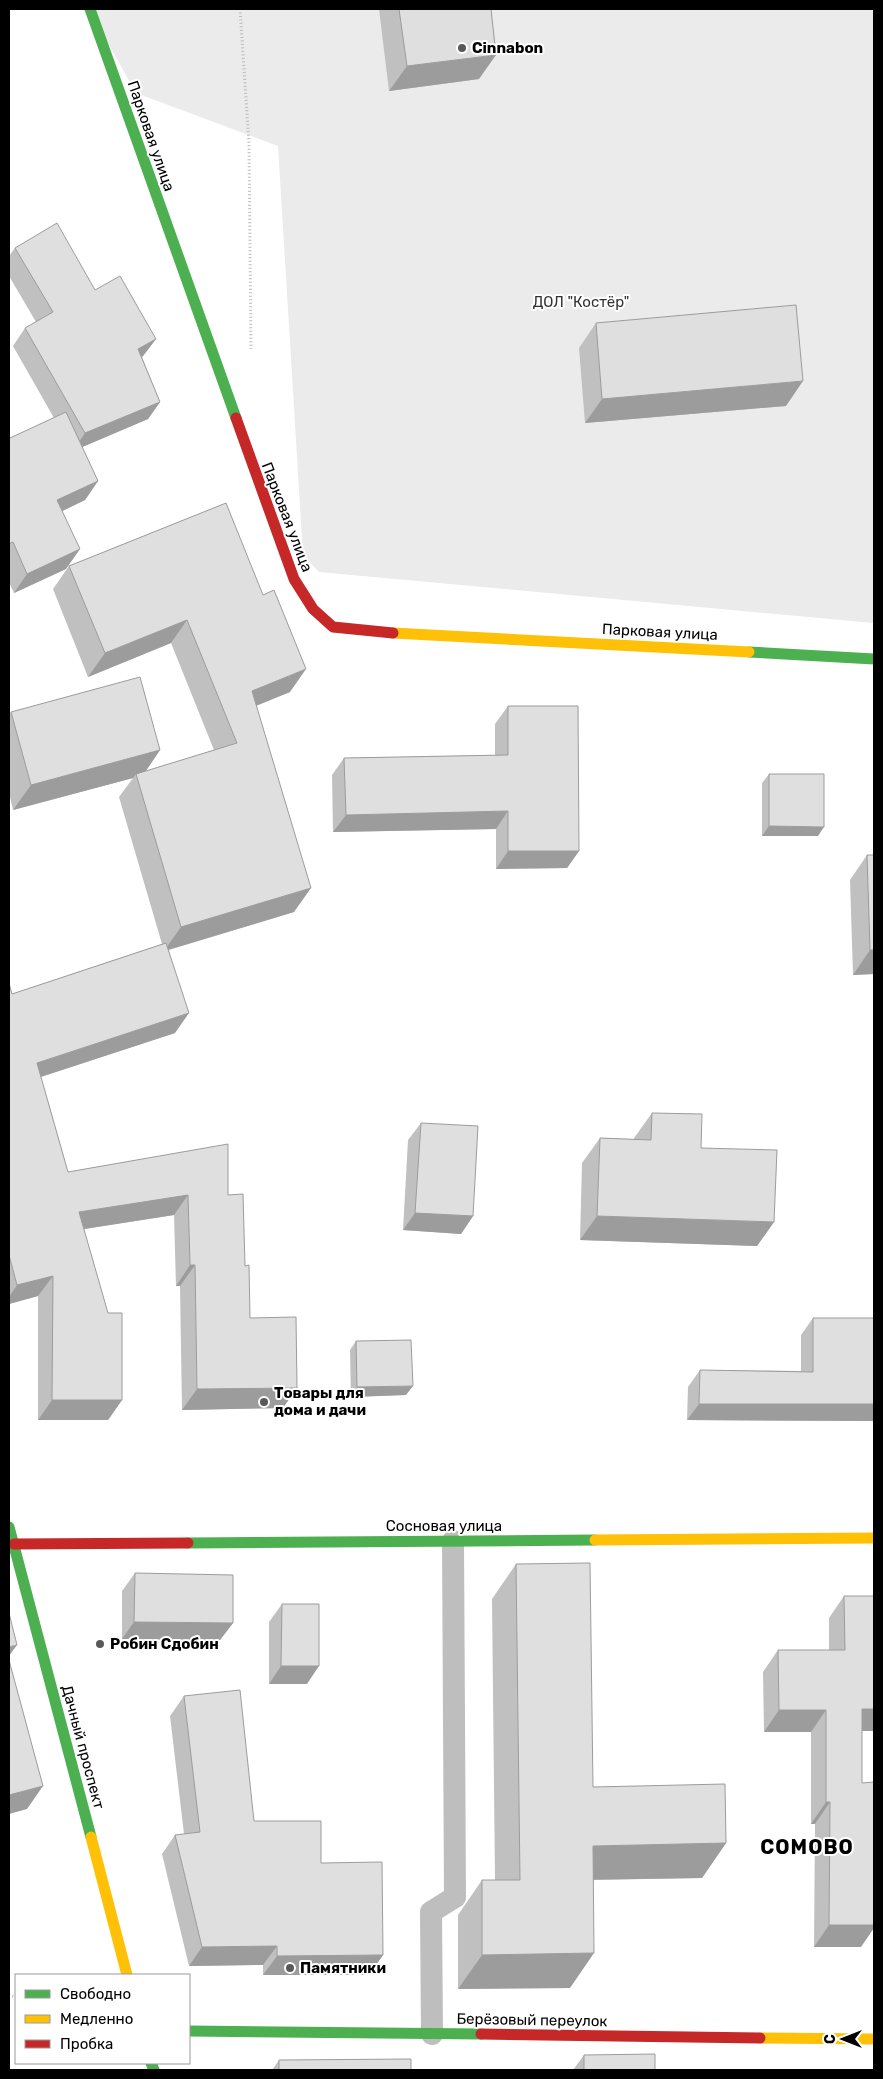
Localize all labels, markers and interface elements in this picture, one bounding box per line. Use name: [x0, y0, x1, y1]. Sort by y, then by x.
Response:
place label: Cinnabon: [472, 39, 543, 57]
marker: Cinnabon: [456, 42, 468, 54]
street label: Парковая улица: [124, 78, 178, 194]
park label: ДОЛ "Костёр": [533, 293, 629, 311]
street label: Парковая улица: [258, 460, 316, 574]
street label: Парковая улица: [602, 620, 718, 644]
place label: Товары для дома и дачи: [274, 1384, 366, 1419]
marker: Товары для дома и дачи: [258, 1396, 270, 1408]
street label: Сосновая улица: [386, 1517, 502, 1535]
place label: Робин Сдобин: [110, 1635, 219, 1653]
marker: Робин Сдобин: [94, 1638, 106, 1650]
street label: Дачный проспект: [58, 1683, 108, 1811]
district label: СОМОВО: [760, 1835, 854, 1859]
place label: Памятники: [300, 1959, 386, 1977]
marker: Памятники: [284, 1962, 296, 1974]
legend: [15, 1974, 190, 2064]
text: Свободно: [60, 1985, 131, 2003]
text: Медленно: [60, 2010, 133, 2028]
street label: Берёзовый переулок: [456, 2010, 608, 2030]
north arrow: [818, 2014, 868, 2064]
text: С: [822, 2034, 839, 2044]
text: Пробка: [60, 2035, 113, 2053]

